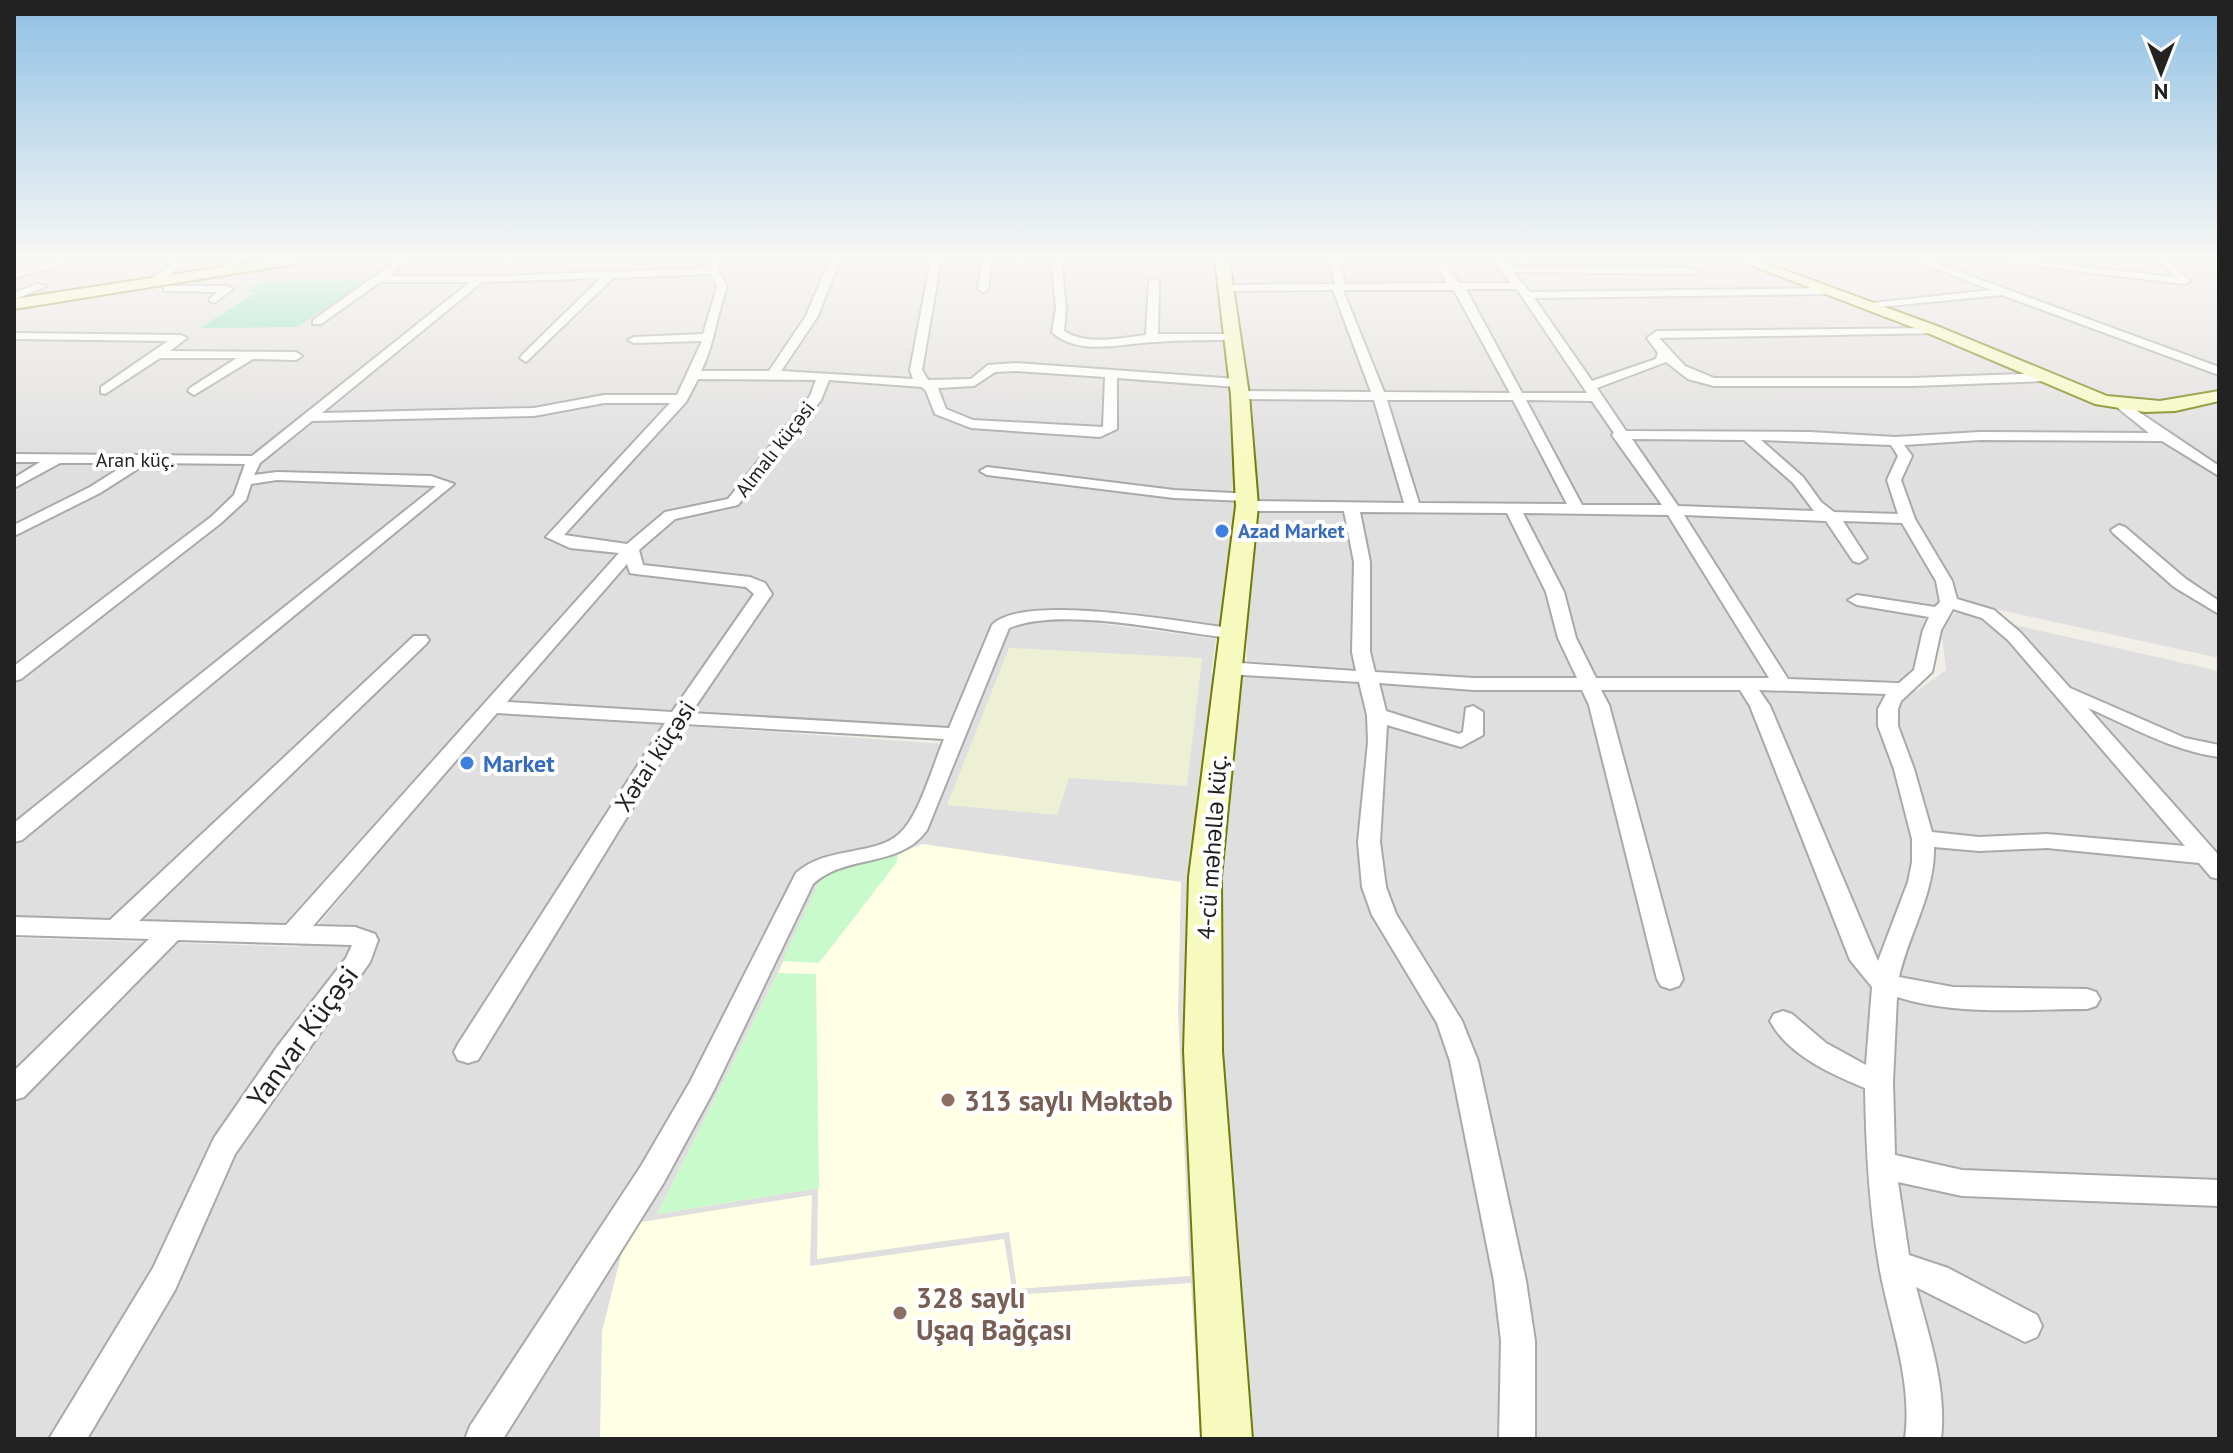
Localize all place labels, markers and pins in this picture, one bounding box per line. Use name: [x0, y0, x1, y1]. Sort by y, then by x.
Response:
place label: Azad Market: [1238, 518, 1344, 544]
marker: Azad Market: [1213, 522, 1231, 540]
place label: Market: [483, 748, 555, 779]
marker: Market: [458, 754, 476, 772]
place label: 313 saylı Məktəb: [964, 1082, 1173, 1119]
marker: 313 saylı Məktəb: [939, 1091, 957, 1109]
place label: 328 saylı Uşaq Bağçası: [916, 1279, 1072, 1348]
marker: 328 saylı Uşaq Bağçası: [891, 1304, 909, 1322]

